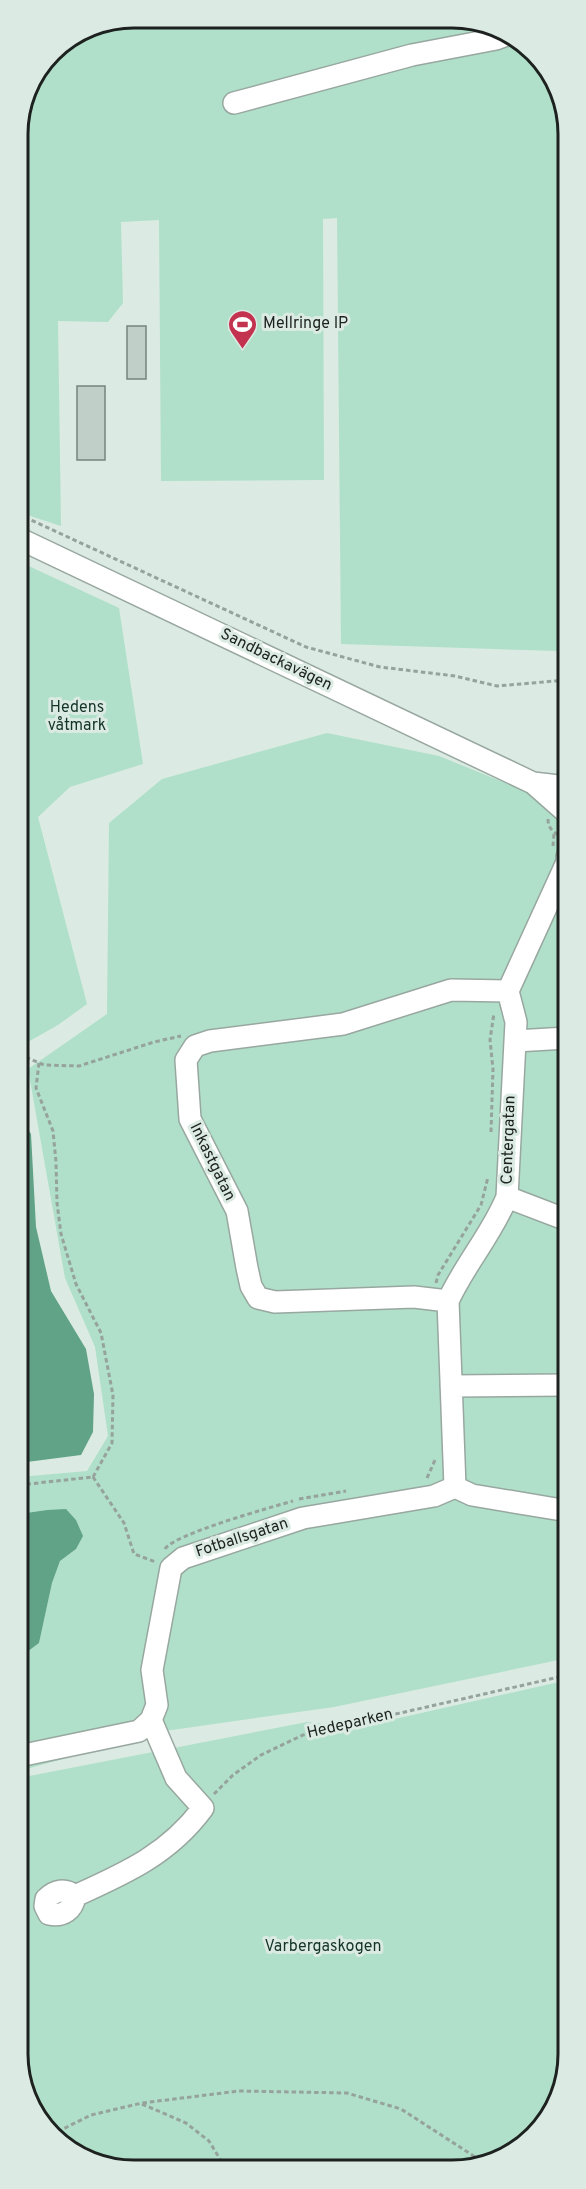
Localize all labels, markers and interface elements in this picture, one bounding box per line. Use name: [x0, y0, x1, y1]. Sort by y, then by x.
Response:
sports icon: Mellringe IP: [226, 308, 258, 350]
place label: Mellringe IP: [263, 314, 348, 334]
street label: Sandbackavägen: [217, 624, 335, 696]
park label: Hedens våtmark: [48, 698, 106, 736]
street label: Centergatan: [497, 1095, 521, 1185]
street label: Inkastgatan: [185, 1120, 239, 1204]
street label: Fotballsgatan: [193, 1514, 291, 1562]
street label: Hedeparken: [305, 1704, 395, 1744]
park label: Varbergaskogen: [265, 1937, 381, 1957]

